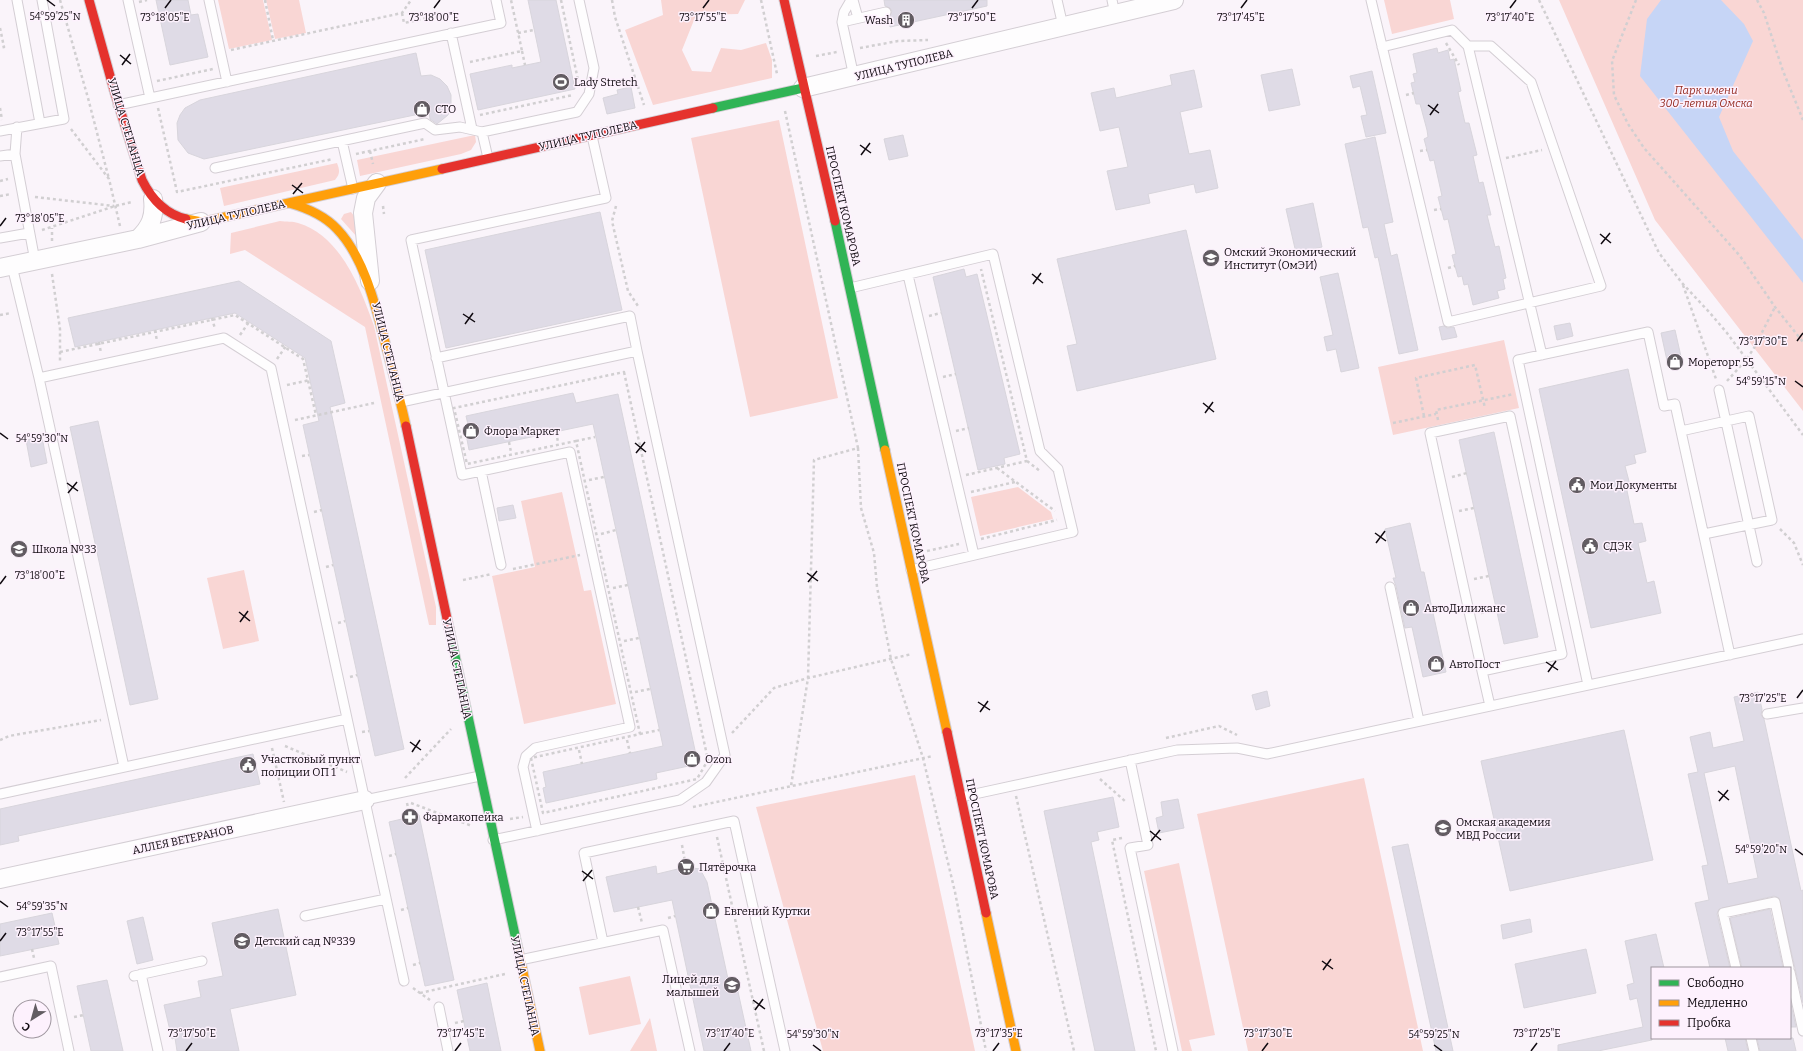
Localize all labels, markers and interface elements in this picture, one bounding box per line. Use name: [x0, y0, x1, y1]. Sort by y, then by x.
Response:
building icon: Wash: [896, 10, 916, 30]
text: 54°59'25"N: [29, 11, 81, 23]
text: 73°18'05"E: [141, 12, 189, 24]
text: 73°18'00"E: [409, 12, 459, 24]
text: 73°17'55"E: [679, 12, 727, 24]
text: 73°17'50"E: [948, 12, 996, 24]
text: 73°17'45"E: [1217, 12, 1265, 24]
text: 73°17'40"E: [1486, 12, 1534, 24]
place label: Wash: [865, 14, 893, 27]
street label: УЛИЦА ТУПОЛЕВА: [854, 46, 954, 83]
sports icon: Lady Stretch: [551, 72, 571, 92]
street label: УЛИЦА СТЕПАНЦА: [105, 76, 147, 178]
place label: Lady Stretch: [574, 76, 638, 89]
park label: Парк имени 300-летия Омска: [1659, 84, 1753, 110]
shop icon: СТО: [412, 99, 432, 119]
place label: СТО: [435, 103, 456, 116]
street label: УЛИЦА ТУПОЛЕВА: [538, 118, 639, 154]
street label: ПРОСПЕКТ КОМАРОВА: [823, 145, 863, 268]
street label: УЛИЦА ТУПОЛЕВА: [186, 197, 287, 233]
text: 73°18'05"E: [16, 213, 64, 225]
place label: Омский Экономический Институт (ОмЭИ): [1224, 246, 1356, 272]
school or university icon: Омский Экономический Институт (ОмЭИ): [1201, 248, 1221, 268]
street label: УЛИЦА СТЕПАНЦА: [369, 301, 407, 403]
text: 73°17'30"E: [1739, 336, 1787, 348]
shop icon: Мореторг 55: [1665, 352, 1685, 372]
place label: Мореторг 55: [1688, 356, 1754, 369]
text: 54°59'15"N: [1736, 376, 1786, 388]
shop icon: Флора Маркет: [461, 421, 481, 441]
place label: Флора Маркет: [484, 425, 560, 438]
text: 54°59'30"N: [16, 433, 68, 445]
street label: ПРОСПЕКТ КОМАРОВА: [894, 462, 932, 585]
public building icon: Мои Документы: [1567, 475, 1587, 495]
place label: Мои Документы: [1590, 479, 1677, 492]
public building icon: СДЭК: [1580, 536, 1600, 556]
school or university icon: Школа №33: [9, 539, 29, 559]
place label: СДЭК: [1603, 540, 1633, 553]
place label: Школа №33: [32, 543, 97, 556]
text: 73°18'00"E: [15, 570, 65, 582]
shop icon: АвтоДилижанс: [1401, 598, 1421, 618]
place label: АвтоДилижанс: [1424, 602, 1506, 615]
street label: УЛИЦА СТЕПАНЦА: [440, 618, 474, 720]
shop icon: АвтоПост: [1426, 654, 1446, 674]
place label: АвтоПост: [1449, 658, 1500, 671]
text: 73°17'25"E: [1739, 693, 1787, 705]
shop icon: Ozon: [682, 749, 702, 769]
place label: Участковый пункт полиции ОП 1: [261, 753, 361, 779]
place label: Ozon: [705, 753, 732, 766]
public building icon: Участковый пункт полиции ОП 1: [238, 755, 258, 775]
street label: ПРОСПЕКТ КОМАРОВА: [963, 778, 1001, 901]
pharmacy icon: Фармакопейка: [400, 807, 420, 827]
place label: Фармакопейка: [423, 811, 504, 824]
place label: Омская академия МВД России: [1456, 816, 1551, 842]
school or university icon: Омская академия МВД России: [1433, 818, 1453, 838]
street label: АЛЛЕЯ ВЕТЕРАНОВ: [131, 823, 235, 857]
text: 54°59'20"N: [1735, 844, 1787, 856]
supermarket icon: Пятёрочка: [676, 857, 696, 877]
place label: Пятёрочка: [699, 861, 756, 874]
text: 54°59'35"N: [16, 901, 68, 913]
shop icon: Евгений Куртки: [701, 901, 721, 921]
place label: Евгений Куртки: [724, 905, 810, 918]
text: 73°17'55"E: [16, 927, 64, 939]
school or university icon: Детский сад №339: [232, 931, 252, 951]
place label: Детский сад №339: [255, 935, 355, 948]
street label: УЛИЦА СТЕПАНЦА: [508, 935, 542, 1037]
legend: [1651, 967, 1791, 1039]
place label: Лицей для малышей: [662, 973, 719, 999]
school or university icon: Лицей для малышей: [722, 975, 742, 995]
text: Свободно: [1687, 976, 1744, 990]
text: Медленно: [1687, 996, 1748, 1010]
north arrow: [12, 999, 52, 1039]
text: Пробка: [1687, 1016, 1731, 1030]
text: С: [20, 1019, 33, 1034]
text: 73°17'50"E: [168, 1028, 216, 1040]
text: 73°17'45"E: [437, 1028, 485, 1040]
text: 73°17'40"E: [706, 1028, 754, 1040]
text: 73°17'35"E: [975, 1028, 1023, 1040]
text: 73°17'30"E: [1244, 1028, 1292, 1040]
text: 73°17'25"E: [1513, 1028, 1561, 1040]
text: 54°59'30"N: [787, 1029, 839, 1041]
text: 54°59'25"N: [1408, 1029, 1460, 1041]

